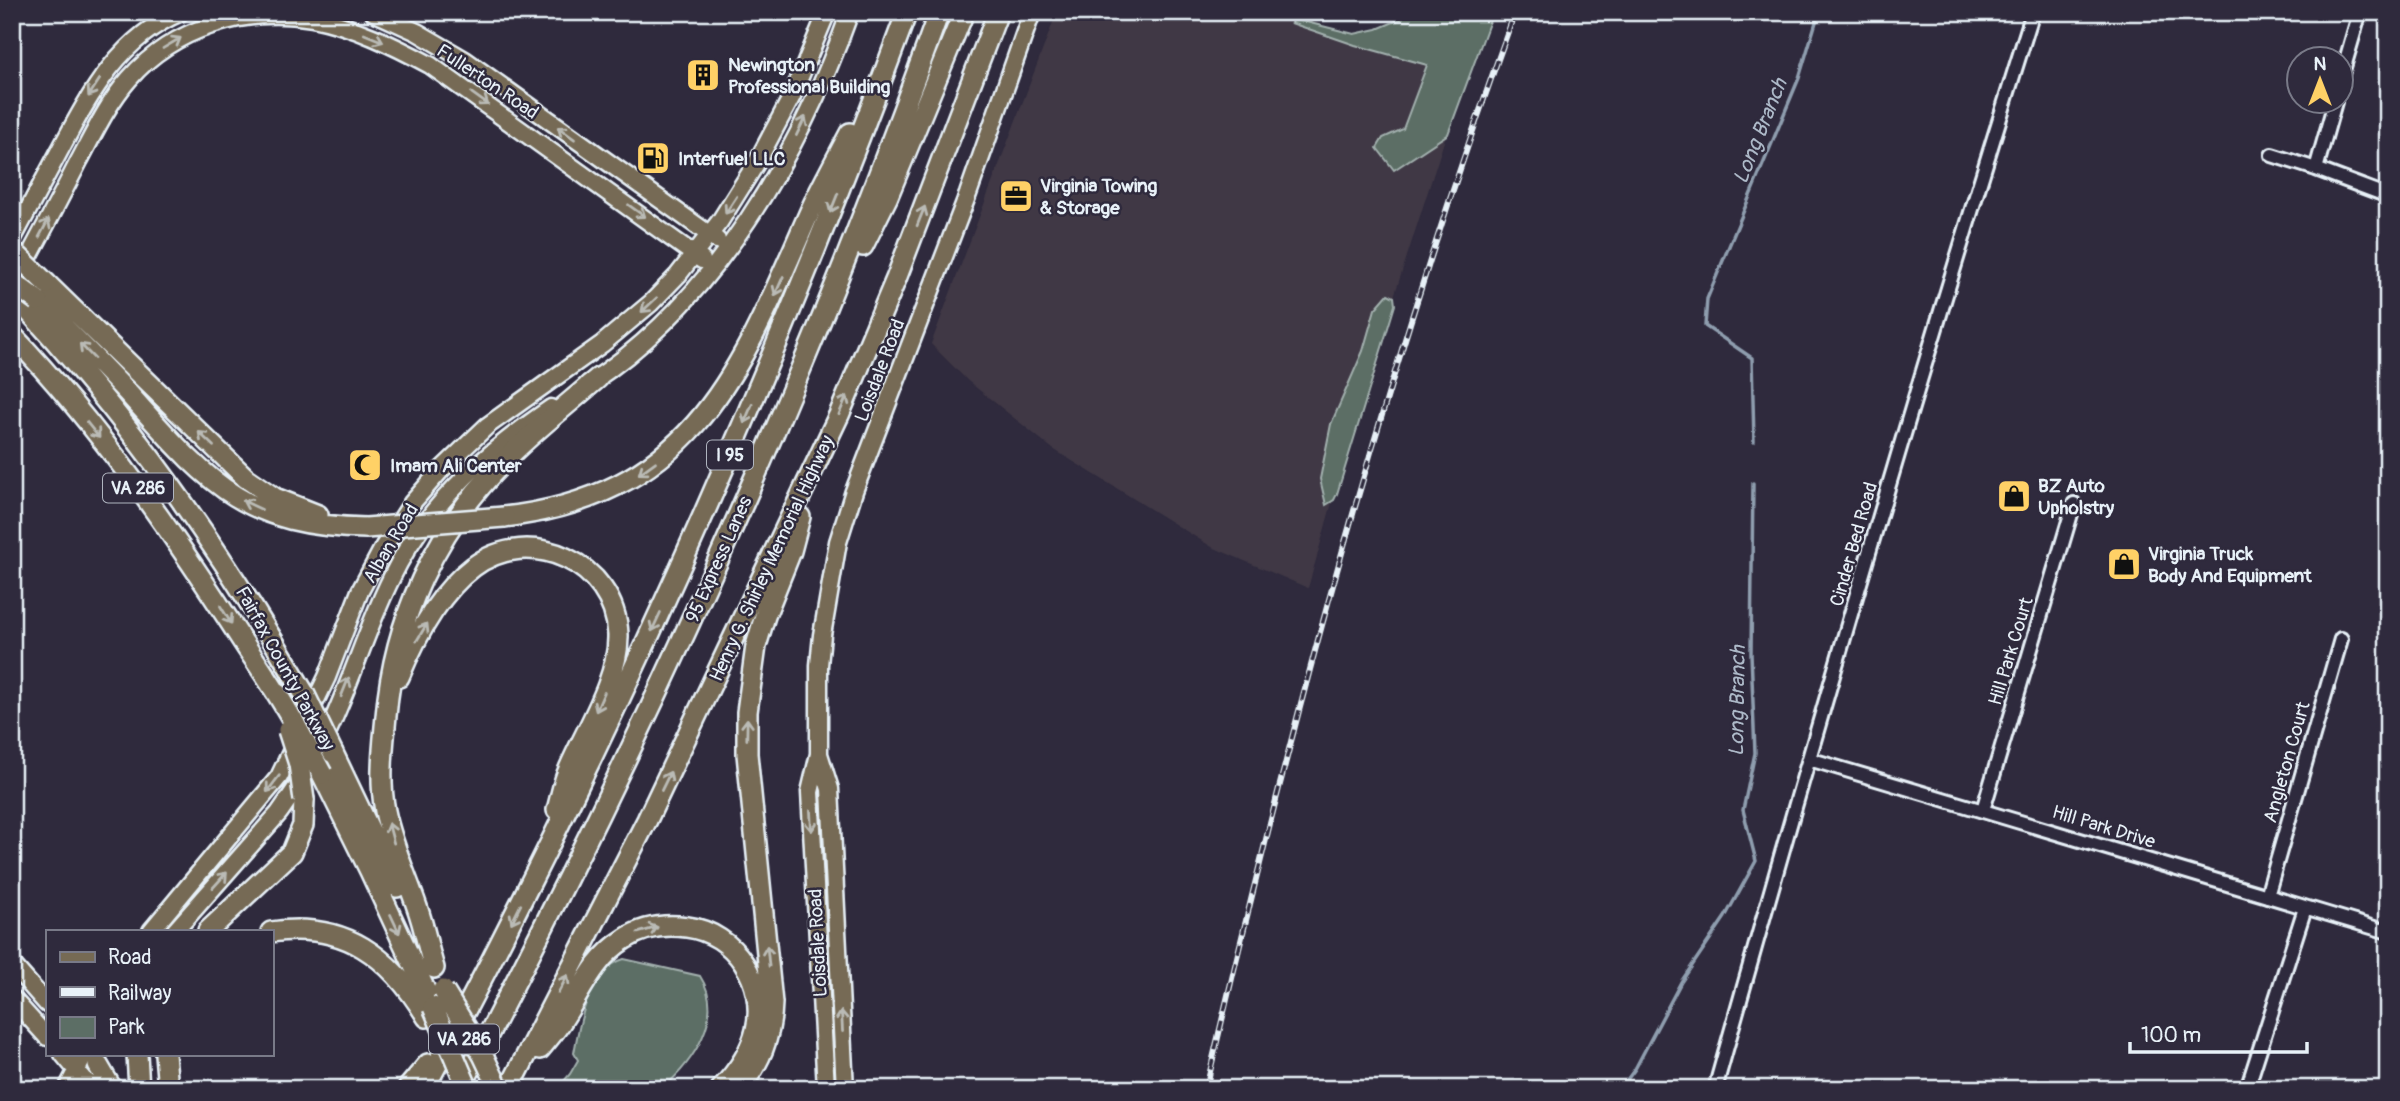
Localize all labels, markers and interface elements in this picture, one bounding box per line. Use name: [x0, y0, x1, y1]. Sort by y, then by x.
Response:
one-way arrow: [363, 32, 385, 45]
one-way arrow: [161, 36, 181, 50]
street label: Fullerton Road: [432, 39, 543, 125]
north arrow: [2284, 46, 2354, 116]
text: N: [2314, 52, 2327, 76]
place label: Newington Professional Building: [728, 53, 891, 99]
building icon: Newington Professional Building: [684, 56, 722, 94]
water label: Long Branch: [1727, 74, 1794, 188]
one-way arrow: [87, 78, 102, 97]
one-way arrow: [471, 91, 490, 106]
one-way arrow: [795, 116, 809, 137]
one-way arrow: [557, 126, 576, 140]
fuel station icon: Interfuel LLC: [634, 139, 672, 177]
place label: Interfuel LLC: [678, 147, 786, 171]
place label: Virginia Towing & Storage: [1040, 174, 1158, 220]
office icon: Virginia Towing & Storage: [997, 177, 1035, 215]
one-way arrow: [827, 192, 840, 213]
one-way arrow: [724, 194, 738, 214]
one-way arrow: [627, 204, 646, 219]
one-way arrow: [916, 205, 929, 227]
one-way arrow: [38, 218, 51, 239]
one-way arrow: [772, 274, 785, 296]
one-way arrow: [641, 296, 658, 313]
street label: Loisdale Road: [849, 315, 911, 425]
one-way arrow: [79, 343, 96, 360]
one-way arrow: [837, 395, 850, 416]
one-way arrow: [741, 402, 754, 424]
one-way arrow: [86, 421, 101, 439]
one-way arrow: [198, 431, 215, 448]
street label: Henry G. Shirley Memorial Highway: [704, 432, 840, 685]
road number: I 95: [707, 440, 753, 470]
mosque icon: Imam Ali Center: [346, 446, 384, 484]
place label: Imam Ali Center: [390, 454, 522, 478]
one-way arrow: [638, 460, 657, 475]
road number: VA 286: [103, 474, 173, 502]
place label: BZ Auto Upholstry: [2038, 474, 2115, 520]
shop icon: BZ Auto Upholstry: [1995, 477, 2033, 515]
street label: Cinder Bed Road: [1825, 479, 1883, 609]
street label: 95 Express Lanes: [680, 492, 758, 626]
one-way arrow: [242, 498, 263, 512]
street label: Alban Road: [358, 499, 424, 588]
place label: Virginia Truck Body And Equipment: [2148, 542, 2313, 588]
shop icon: Virginia Truck Body And Equipment: [2105, 545, 2143, 583]
street label: Fairfax County Parkway: [230, 582, 340, 755]
street label: Hill Park Court: [1983, 594, 2039, 708]
one-way arrow: [218, 605, 233, 624]
one-way arrow: [649, 611, 662, 632]
one-way arrow: [415, 623, 429, 643]
water label: Long Branch: [1723, 644, 1752, 757]
one-way arrow: [340, 677, 353, 698]
one-way arrow: [593, 691, 606, 712]
street label: Angleton Court: [2258, 699, 2316, 826]
one-way arrow: [740, 718, 754, 741]
one-way arrow: [660, 771, 673, 792]
one-way arrow: [266, 775, 281, 793]
street label: Hill Park Drive: [2049, 800, 2159, 854]
one-way arrow: [805, 810, 818, 833]
one-way arrow: [384, 822, 397, 845]
one-way arrow: [212, 871, 228, 889]
street label: Loisdale Road: [803, 888, 833, 998]
one-way arrow: [508, 903, 522, 924]
one-way arrow: [389, 913, 402, 934]
one-way arrow: [637, 922, 659, 935]
legend: [46, 930, 273, 1056]
text: Road: [108, 944, 152, 971]
one-way arrow: [761, 945, 774, 968]
one-way arrow: [557, 974, 571, 995]
text: Railway: [108, 980, 172, 1007]
one-way arrow: [836, 1009, 849, 1032]
scale bar: [2130, 1010, 2307, 1054]
text: Park: [108, 1014, 145, 1041]
text: 100 m: [2141, 1022, 2201, 1049]
road number: VA 286: [429, 1024, 499, 1054]

